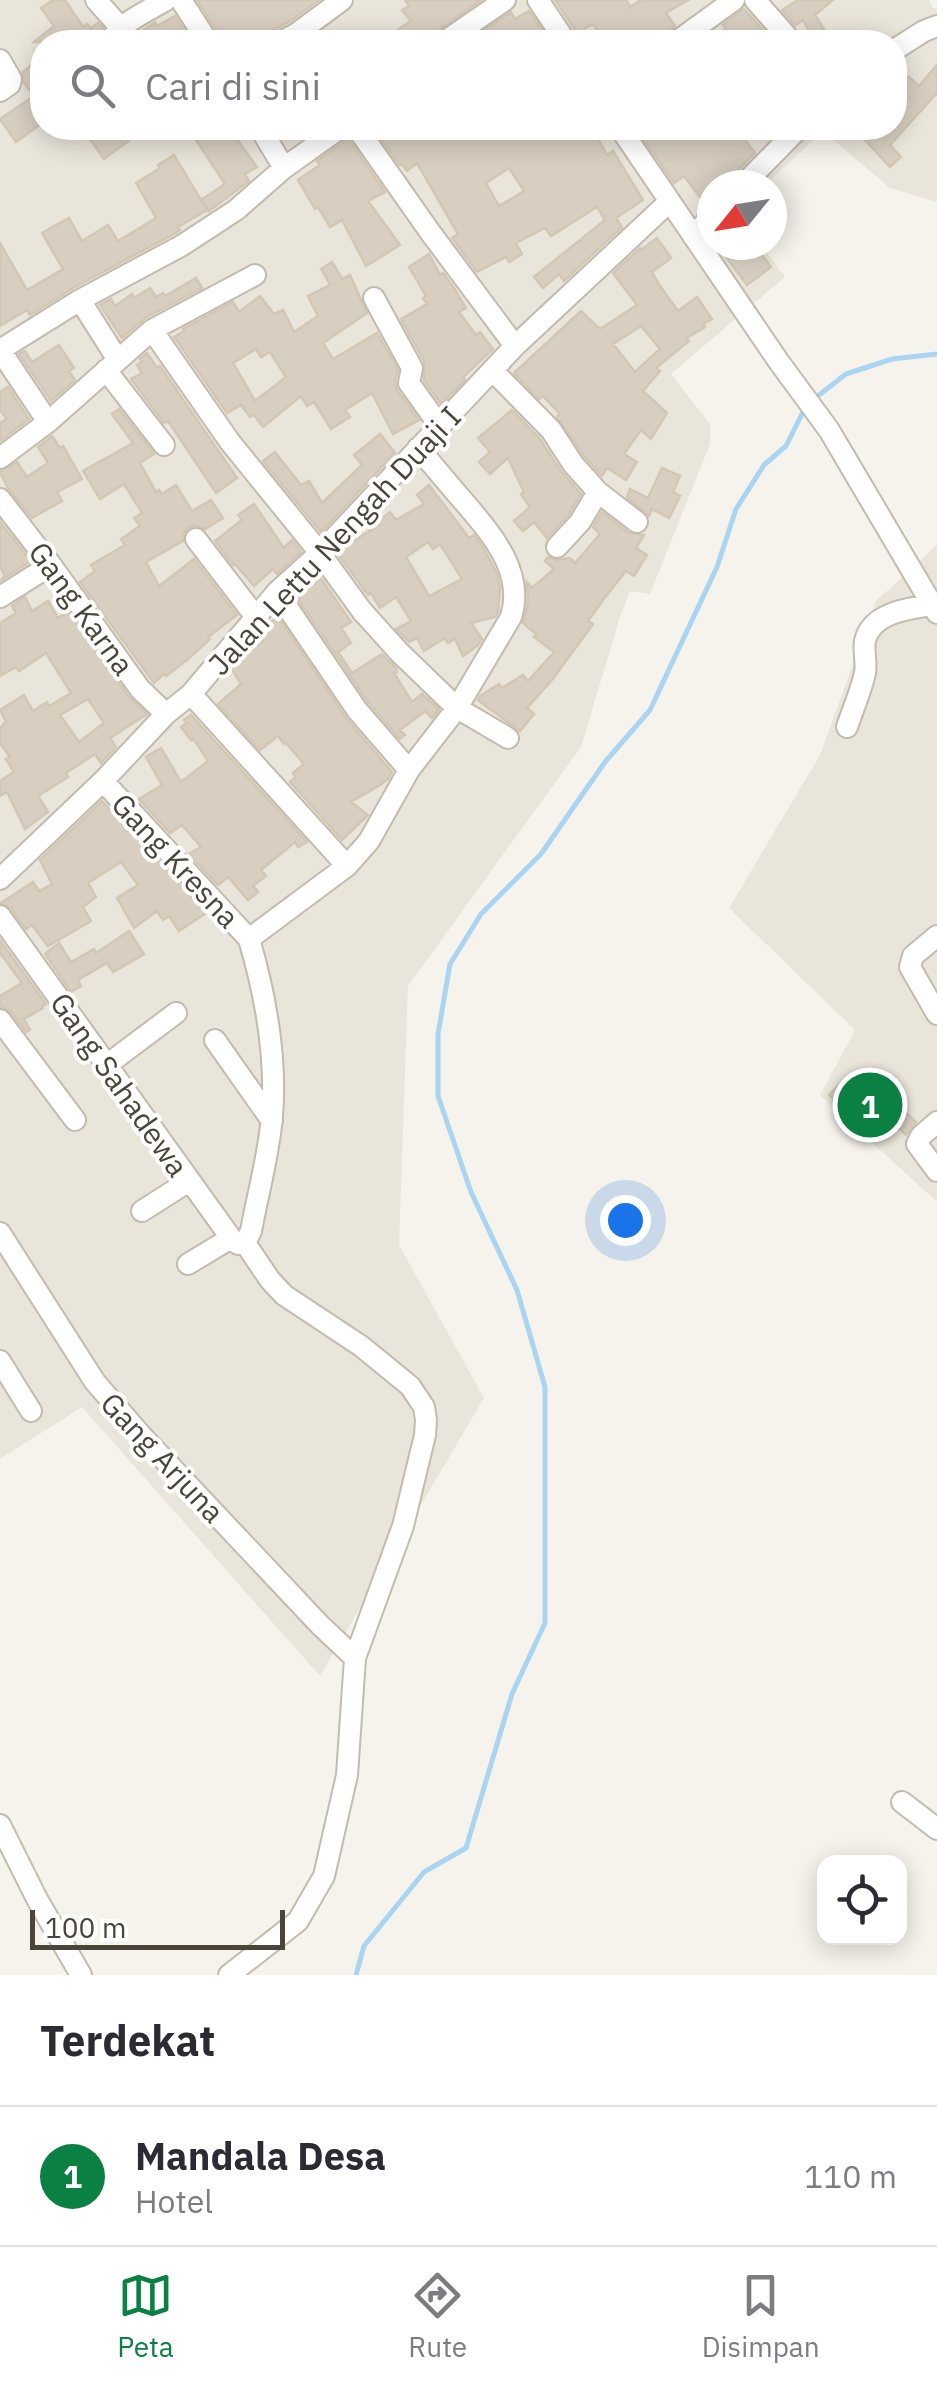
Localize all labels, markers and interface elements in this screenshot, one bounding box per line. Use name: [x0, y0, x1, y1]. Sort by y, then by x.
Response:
search box: [30, 30, 907, 140]
icon: search: [65, 58, 120, 113]
text: Cari di sini: [145, 61, 321, 110]
north arrow: [697, 170, 787, 260]
street label: Jalan Lettu Nengah Duaji I: [199, 397, 469, 683]
street label: Gang Karna: [21, 534, 143, 682]
street label: Gang Kresna: [104, 784, 248, 936]
street label: Gang Sahadewa: [42, 984, 198, 1184]
pin: 1: [838, 1068, 902, 1142]
your location: [600, 1195, 651, 1246]
street label: Gang Arjuna: [93, 1383, 233, 1531]
map controls: [817, 1855, 907, 1945]
button: locate: [817, 1855, 907, 1945]
scale bar: [30, 1905, 285, 1950]
text: 100 m: [45, 1909, 126, 1946]
text: Terdekat: [40, 2013, 215, 2068]
text: Mandala Desa: [135, 2131, 386, 2180]
text: 1: [63, 2155, 82, 2197]
text: 110 m: [804, 2155, 897, 2197]
text: Hotel: [135, 2180, 213, 2222]
tab: Peta: [117, 2268, 174, 2365]
tab: Rute: [408, 2268, 467, 2365]
tab: Disimpan: [702, 2268, 820, 2365]

